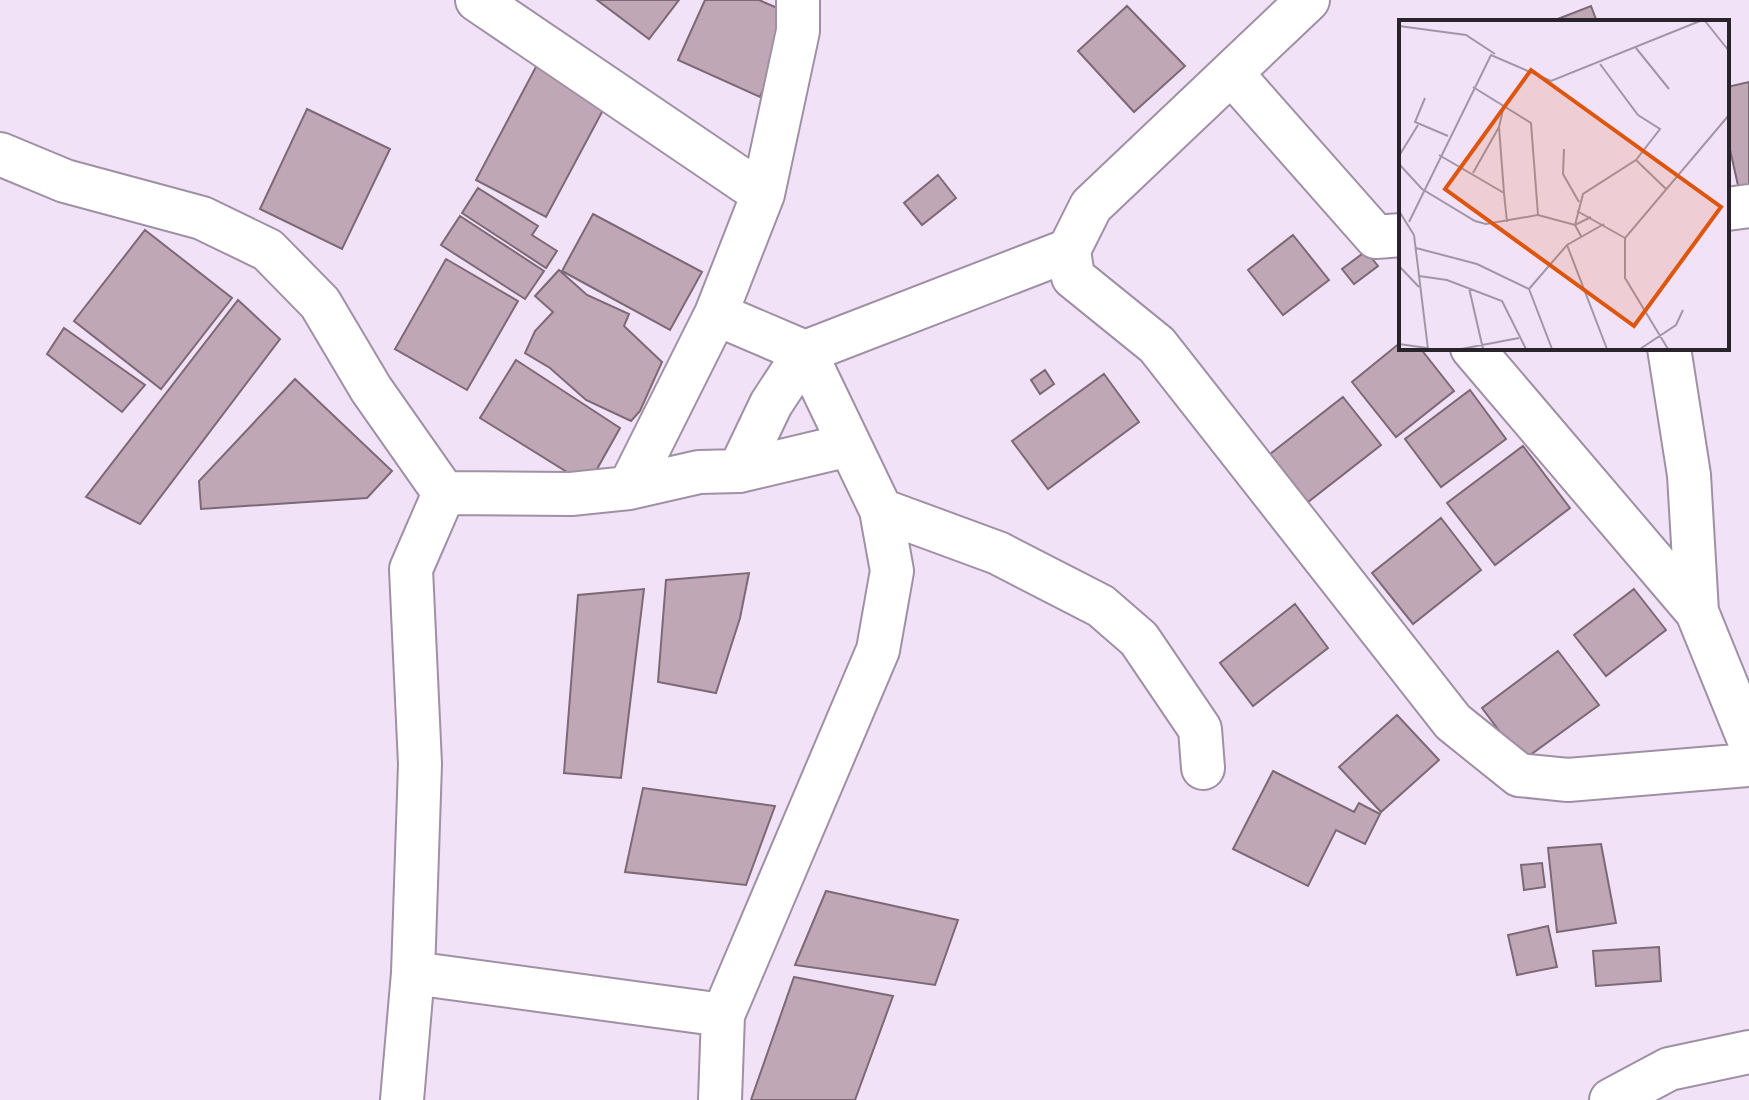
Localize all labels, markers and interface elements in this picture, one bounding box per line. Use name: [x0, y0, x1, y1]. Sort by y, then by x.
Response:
inset map: [1399, 20, 1729, 350]

